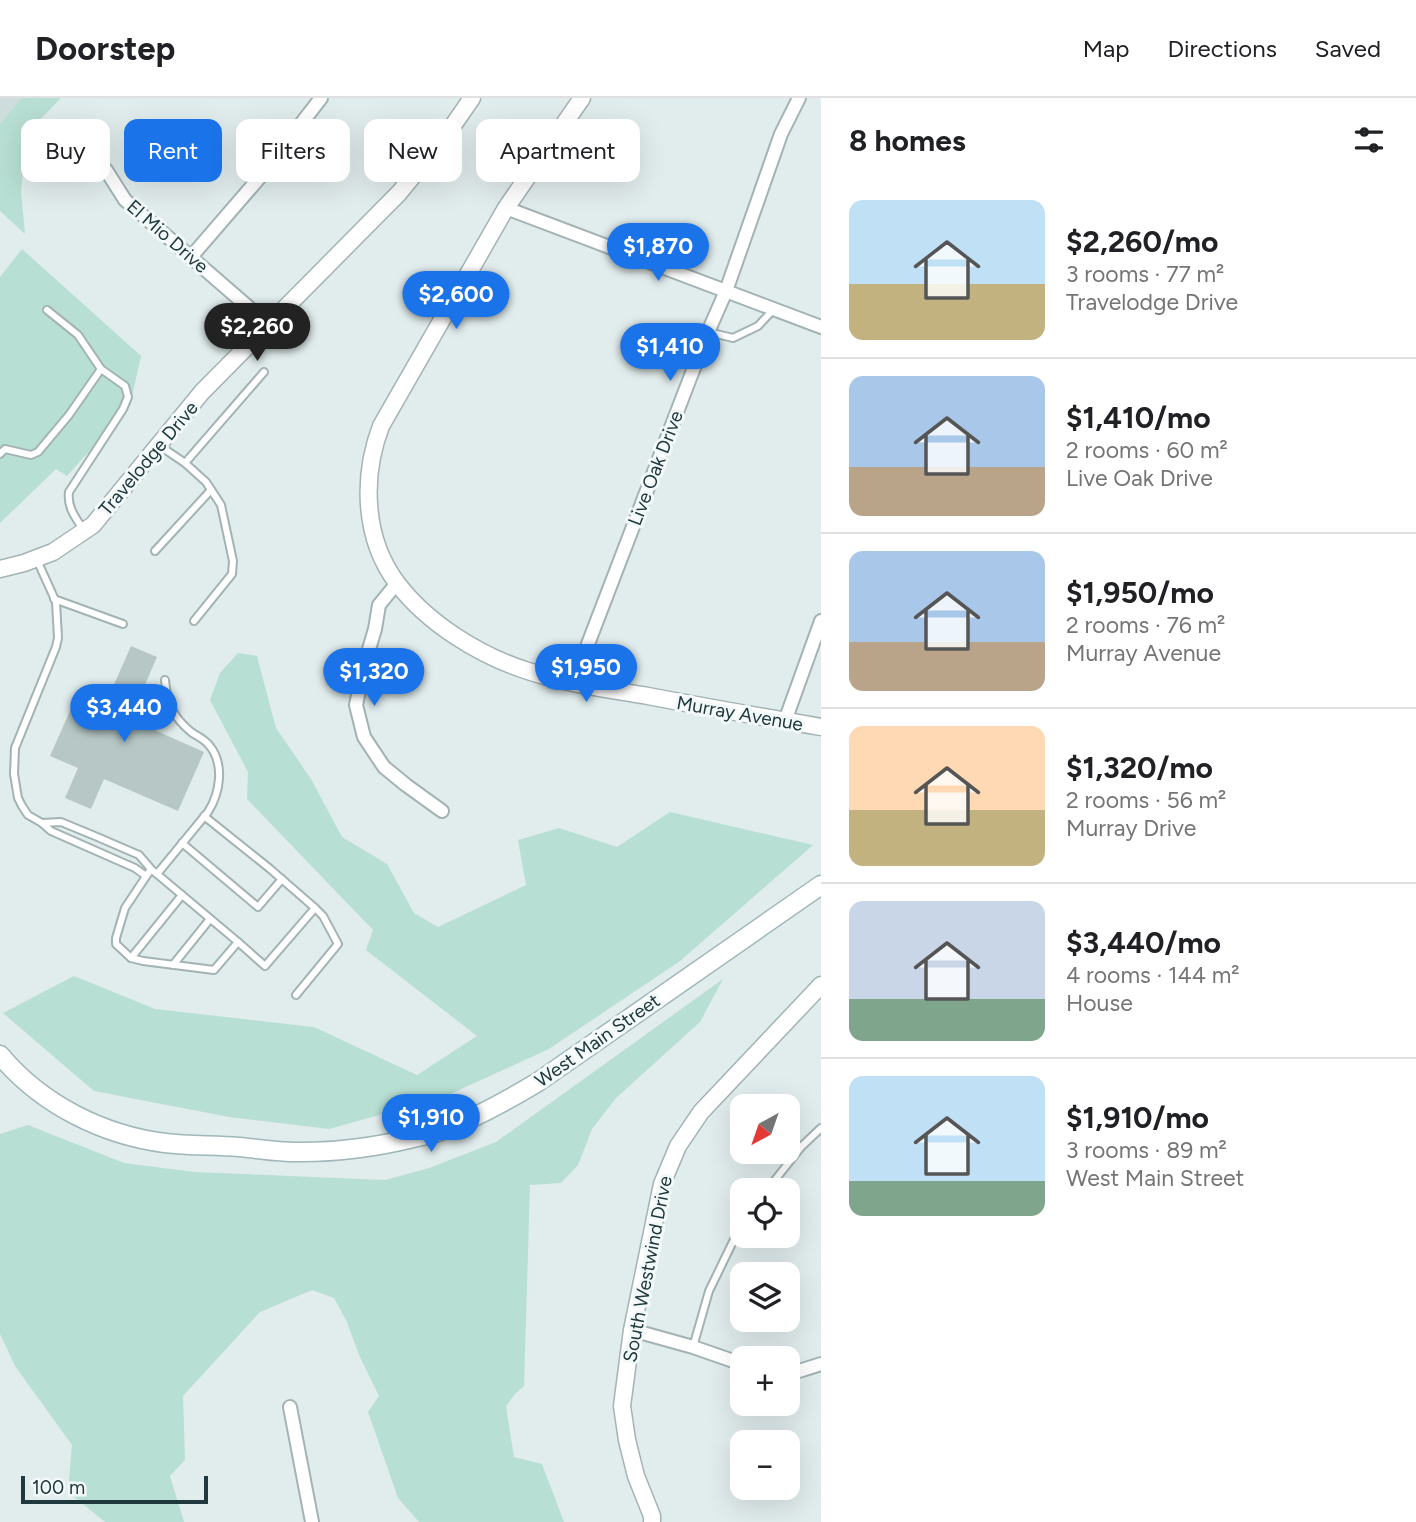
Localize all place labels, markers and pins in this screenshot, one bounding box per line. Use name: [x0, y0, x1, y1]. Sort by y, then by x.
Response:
pin: $1,870: [601, 223, 715, 283]
pin: $2,600: [399, 272, 513, 331]
pin: $2,260: [200, 303, 314, 363]
pin: $1,410: [613, 324, 727, 383]
pin: $1,950: [529, 644, 643, 704]
pin: $1,320: [317, 648, 431, 708]
pin: $3,440: [67, 684, 181, 744]
pin: $1,910: [374, 1094, 488, 1154]

